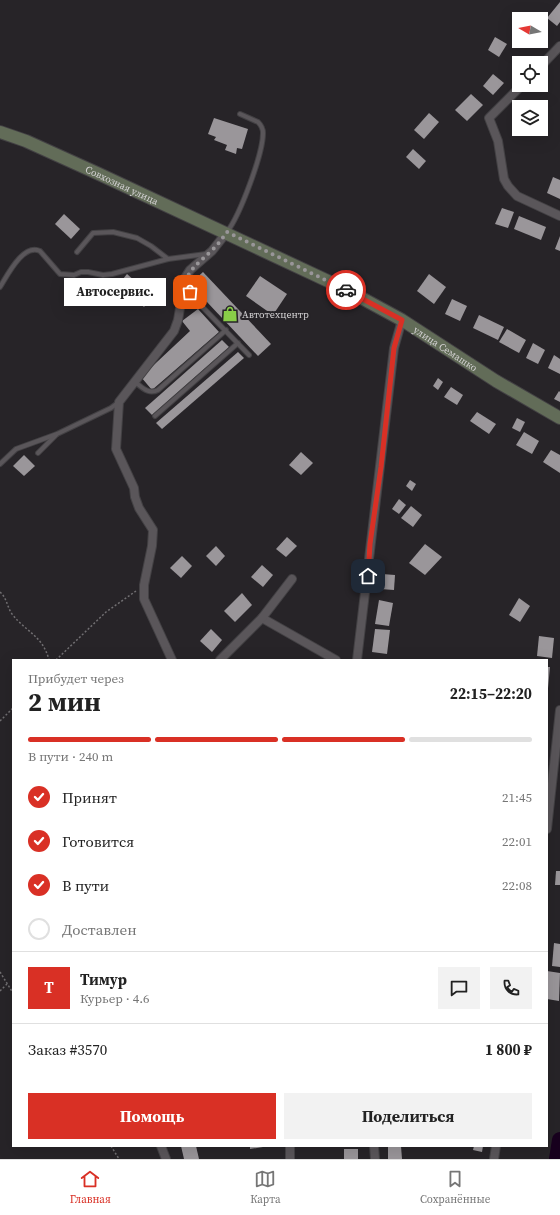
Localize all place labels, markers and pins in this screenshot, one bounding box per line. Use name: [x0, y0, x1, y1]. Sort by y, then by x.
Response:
pin: [173, 275, 207, 309]
callout: Автосервис.: [64, 278, 166, 306]
shop icon: Автотехцентр: [221, 305, 239, 323]
place label: Автотехцентр: [242, 308, 309, 321]
pin: [351, 559, 385, 593]

